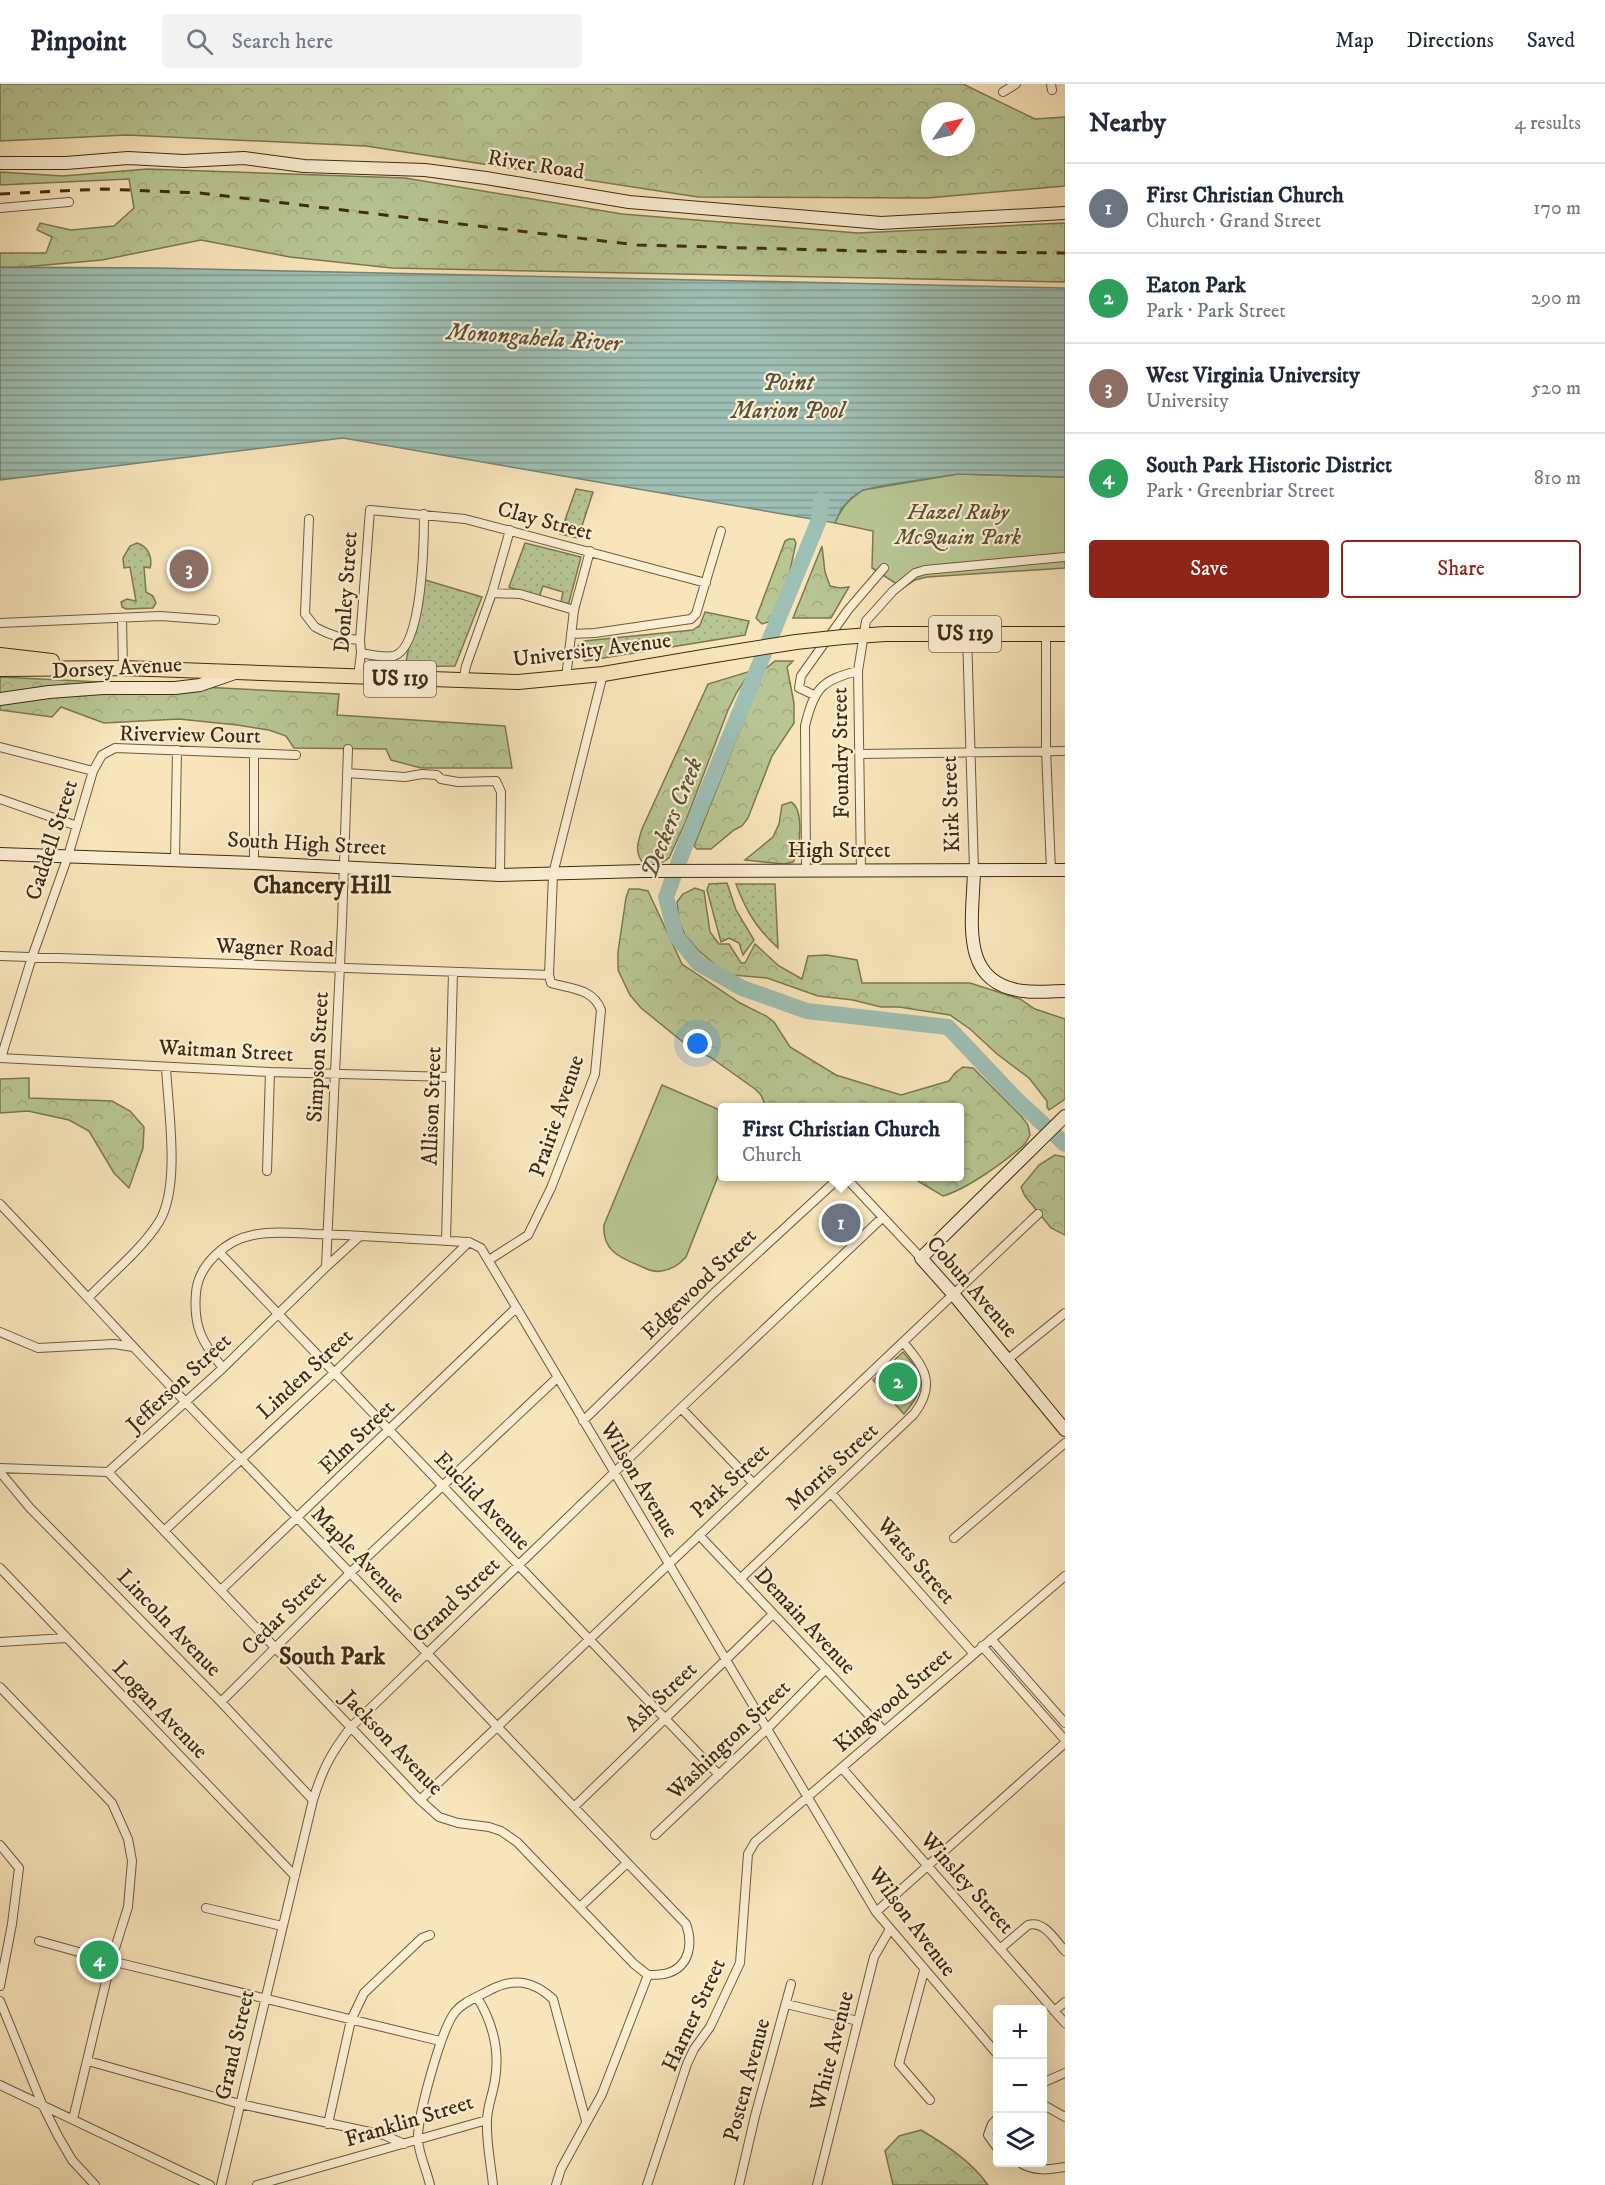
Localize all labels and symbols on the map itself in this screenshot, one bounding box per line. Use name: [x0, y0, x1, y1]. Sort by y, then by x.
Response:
north arrow: [921, 102, 975, 156]
street label: River Road: [486, 144, 586, 186]
water label: Monongahela River: [444, 317, 625, 359]
water label: Point Marion Pool: [729, 368, 848, 426]
street label: Clay Street: [494, 495, 596, 547]
park label: Hazel Ruby McQuain Park: [893, 499, 1022, 551]
street label: Donley Street: [328, 530, 364, 654]
pin: 3: [170, 546, 208, 592]
road number: US 119: [929, 616, 1001, 652]
street label: University Avenue: [511, 627, 673, 673]
street label: Dorsey Avenue: [51, 651, 183, 685]
road number: US 119: [364, 661, 436, 697]
street label: Foundry Street: [826, 687, 856, 819]
street label: Riverview Court: [119, 720, 261, 750]
water label: Deckers Creek: [634, 753, 710, 883]
street label: Kirk Street: [936, 755, 966, 853]
street label: Caddell Street: [20, 776, 84, 904]
street label: South High Street: [227, 826, 387, 862]
street label: High Street: [787, 837, 891, 864]
district label: Chancery Hill: [253, 871, 392, 901]
street label: Wagner Road: [215, 932, 334, 964]
street label: Simpson Street: [301, 991, 335, 1123]
your location: [683, 1029, 712, 1058]
street label: Waitman Street: [157, 1034, 294, 1068]
street label: Allison Street: [416, 1046, 448, 1166]
street label: Prairie Avenue: [524, 1052, 590, 1180]
pin: 1: [822, 1200, 860, 1246]
street label: Edgewood Street: [636, 1222, 762, 1346]
street label: Cobun Avenue: [921, 1231, 1023, 1343]
street label: Linden Street: [251, 1323, 359, 1425]
street label: Jefferson Street: [120, 1328, 237, 1440]
pin: 2: [878, 1360, 918, 1404]
street label: Elm Street: [313, 1394, 401, 1480]
street label: Wilson Avenue: [593, 1416, 684, 1543]
street label: Morris Street: [780, 1417, 884, 1517]
street label: Park Street: [685, 1438, 775, 1524]
street label: Euclid Avenue: [428, 1446, 536, 1556]
street label: Maple Avenue: [305, 1501, 411, 1609]
street label: Watts Street: [870, 1511, 961, 1610]
street label: Grand Street: [406, 1551, 506, 1649]
street label: Demain Avenue: [749, 1562, 861, 1680]
street label: Lincoln Avenue: [111, 1564, 227, 1682]
street label: Cedar Street: [236, 1565, 332, 1661]
district label: South Park: [279, 1642, 386, 1672]
street label: Kingwood Street: [829, 1642, 957, 1758]
street label: Logan Avenue: [106, 1655, 214, 1765]
street label: Ash Street: [619, 1656, 703, 1738]
street label: Washington Street: [661, 1674, 796, 1806]
street label: Jackson Avenue: [334, 1683, 449, 1801]
street label: Winsley Street: [914, 1826, 1020, 1939]
street label: Wilson Avenue: [861, 1861, 962, 1982]
pin: 4: [80, 1938, 118, 1982]
street label: Harner Street: [656, 1954, 732, 2076]
street label: Grand Street: [209, 1987, 261, 2103]
street label: White Avenue: [804, 1988, 860, 2115]
street label: Posten Avenue: [718, 2016, 776, 2144]
street label: Franklin Street: [342, 2089, 476, 2153]

